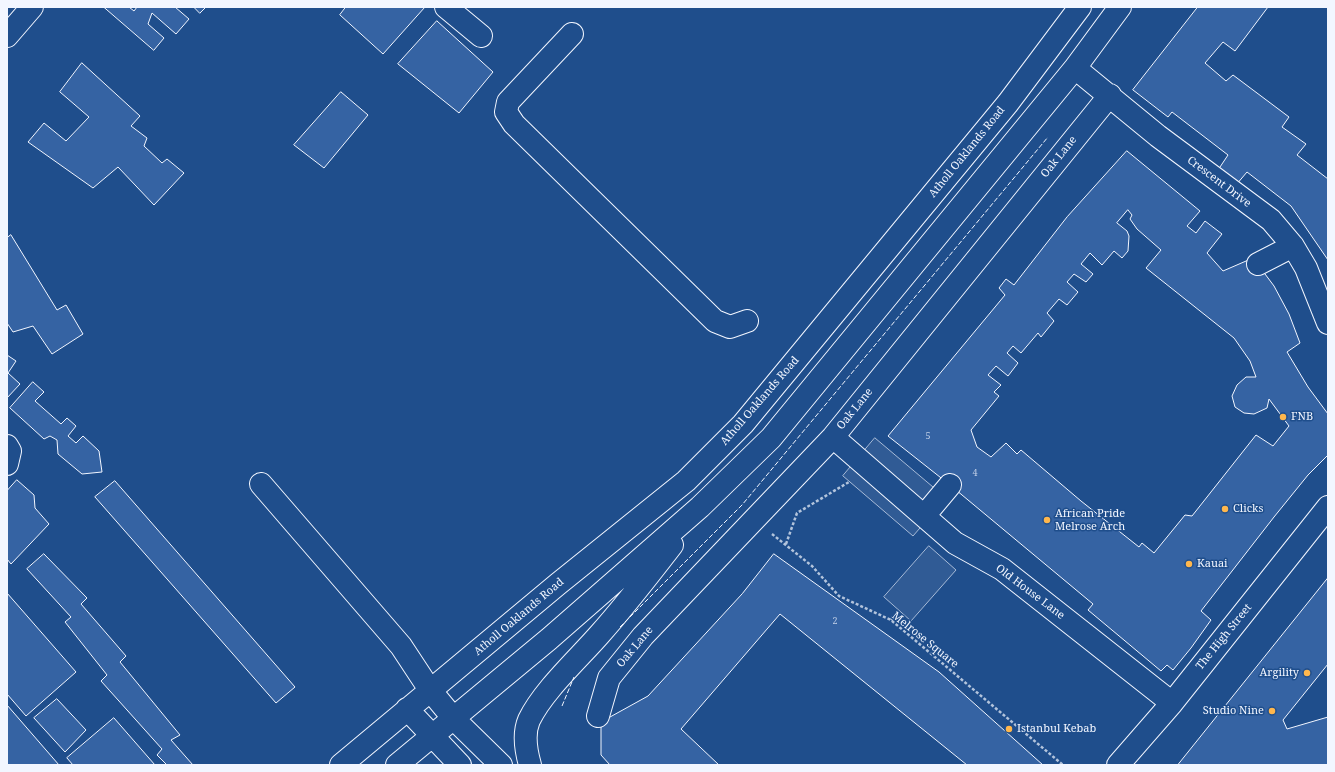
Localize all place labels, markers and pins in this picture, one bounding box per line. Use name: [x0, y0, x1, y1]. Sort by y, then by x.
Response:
place label: FNB: [1291, 410, 1313, 424]
marker: FNB: [1278, 412, 1288, 422]
place label: Clicks: [1233, 502, 1263, 516]
marker: Clicks: [1220, 504, 1230, 514]
place label: African Pride Melrose Arch: [1055, 507, 1125, 533]
marker: African Pride Melrose Arch: [1042, 515, 1052, 525]
place label: Kauai: [1197, 557, 1228, 571]
marker: Kauai: [1184, 559, 1194, 569]
place label: Argility: [1260, 666, 1299, 680]
marker: Argility: [1302, 668, 1312, 678]
place label: Studio Nine: [1203, 704, 1264, 718]
marker: Studio Nine: [1267, 706, 1277, 716]
place label: Istanbul Kebab: [1017, 722, 1096, 736]
marker: Istanbul Kebab: [1004, 724, 1014, 734]

